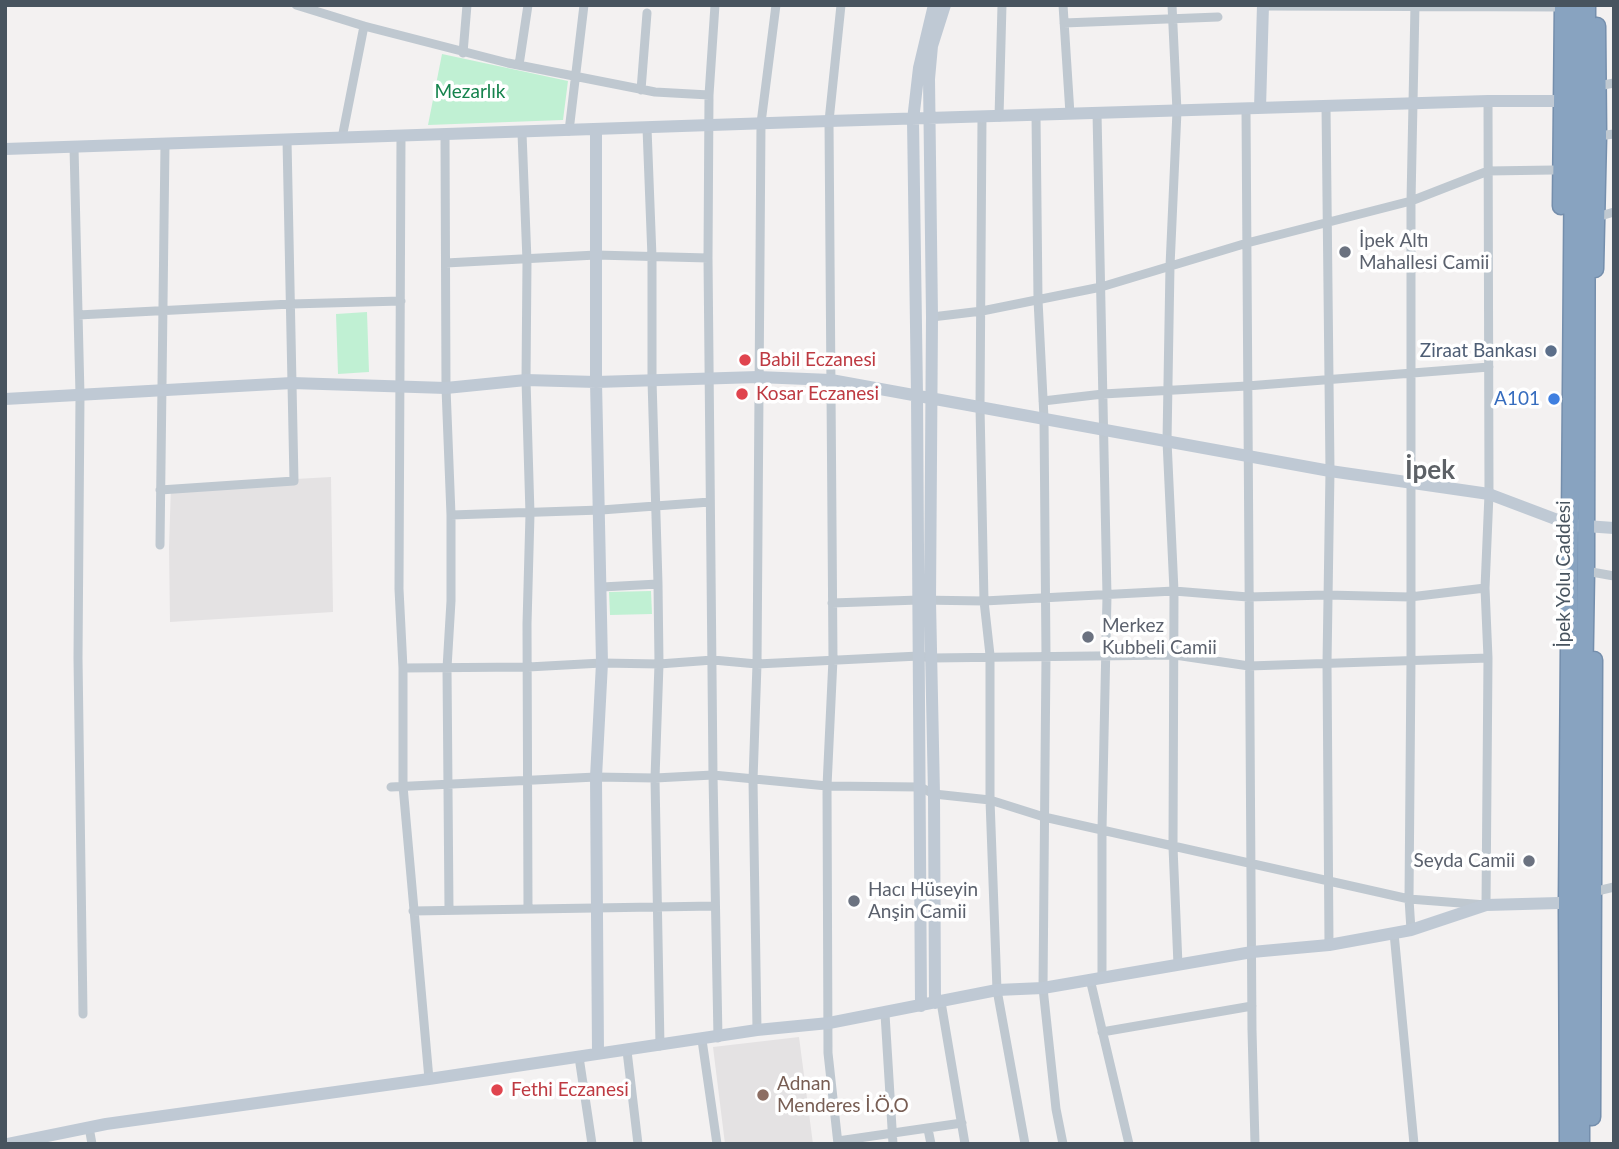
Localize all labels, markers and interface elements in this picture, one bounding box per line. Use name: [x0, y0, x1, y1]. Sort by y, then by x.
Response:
park label: Mezarlık: [434, 81, 506, 103]
place label: İpek Altı Mahallesi Camii: [1359, 230, 1489, 274]
marker: İpek Altı Mahallesi Camii: [1337, 244, 1353, 260]
place label: Ziraat Bankası: [1420, 340, 1537, 362]
marker: Ziraat Bankası: [1543, 343, 1559, 359]
place label: Babil Eczanesi: [759, 349, 876, 371]
marker: Babil Eczanesi: [737, 352, 753, 368]
place label: Kosar Eczanesi: [756, 383, 879, 405]
marker: Kosar Eczanesi: [734, 386, 750, 402]
place label: A101: [1494, 388, 1540, 410]
marker: A101: [1546, 391, 1562, 407]
district label: İpek: [1405, 455, 1455, 487]
street label: İpek Yolu Caddesi: [1553, 500, 1575, 648]
place label: Merkez Kubbeli Camii: [1102, 615, 1217, 659]
marker: Merkez Kubbeli Camii: [1080, 629, 1096, 645]
place label: Seyda Camii: [1414, 850, 1515, 872]
marker: Seyda Camii: [1521, 853, 1537, 869]
place label: Hacı Hüseyin Anşin Camii: [868, 879, 978, 923]
marker: Hacı Hüseyin Anşin Camii: [846, 893, 862, 909]
place label: Adnan Menderes İ.Ö.O: [777, 1073, 909, 1117]
place label: Fethi Eczanesi: [511, 1079, 629, 1101]
marker: Fethi Eczanesi: [489, 1082, 505, 1098]
marker: Adnan Menderes İ.Ö.O: [755, 1087, 771, 1103]

